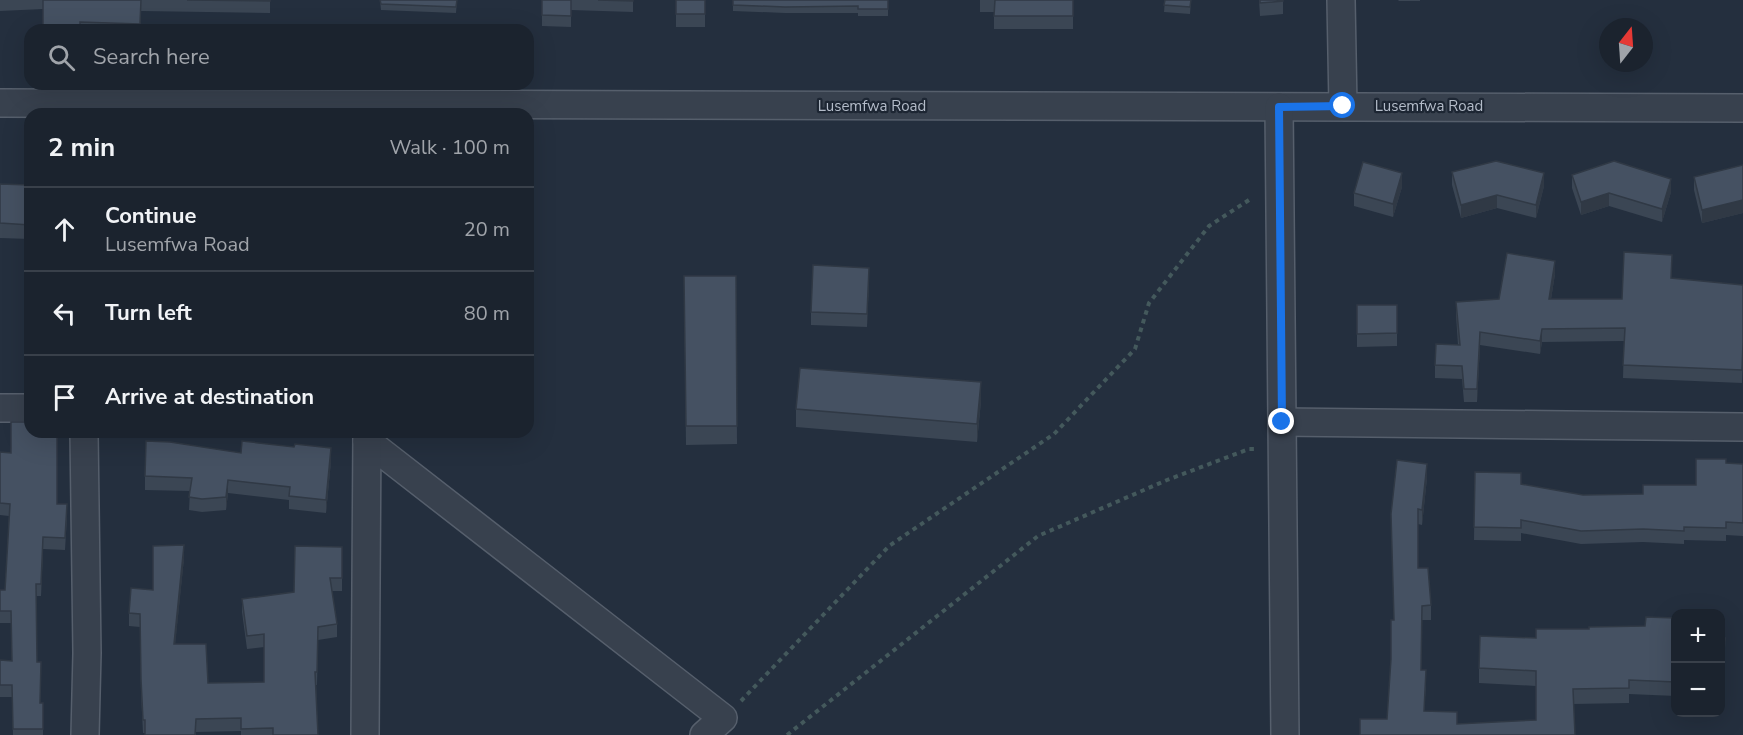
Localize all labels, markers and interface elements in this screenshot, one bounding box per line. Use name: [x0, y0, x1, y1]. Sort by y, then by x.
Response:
north arrow: [1599, 18, 1653, 72]
search box: [24, 24, 534, 90]
icon: search: [45, 41, 78, 74]
text: Search here: [93, 42, 210, 72]
route start: [1329, 92, 1355, 118]
street label: Lusemfwa Road: [818, 96, 926, 116]
street label: Lusemfwa Road: [1375, 96, 1483, 116]
text: 2 min: [48, 130, 115, 165]
text: Walk · 100 m: [390, 134, 510, 161]
text: Continue: [105, 201, 196, 231]
icon: ahead: [48, 213, 81, 246]
text: 20 m: [464, 216, 510, 243]
text: Lusemfwa Road: [105, 231, 250, 258]
icon: left: [48, 297, 81, 330]
text: Turn left: [105, 298, 192, 328]
text: 80 m: [464, 300, 510, 327]
icon: arrive: [48, 381, 81, 414]
text: Arrive at destination: [105, 382, 314, 412]
route end: [1268, 408, 1294, 434]
map controls: [1671, 609, 1725, 717]
button: +: [1671, 609, 1725, 663]
button: −: [1671, 663, 1725, 717]

